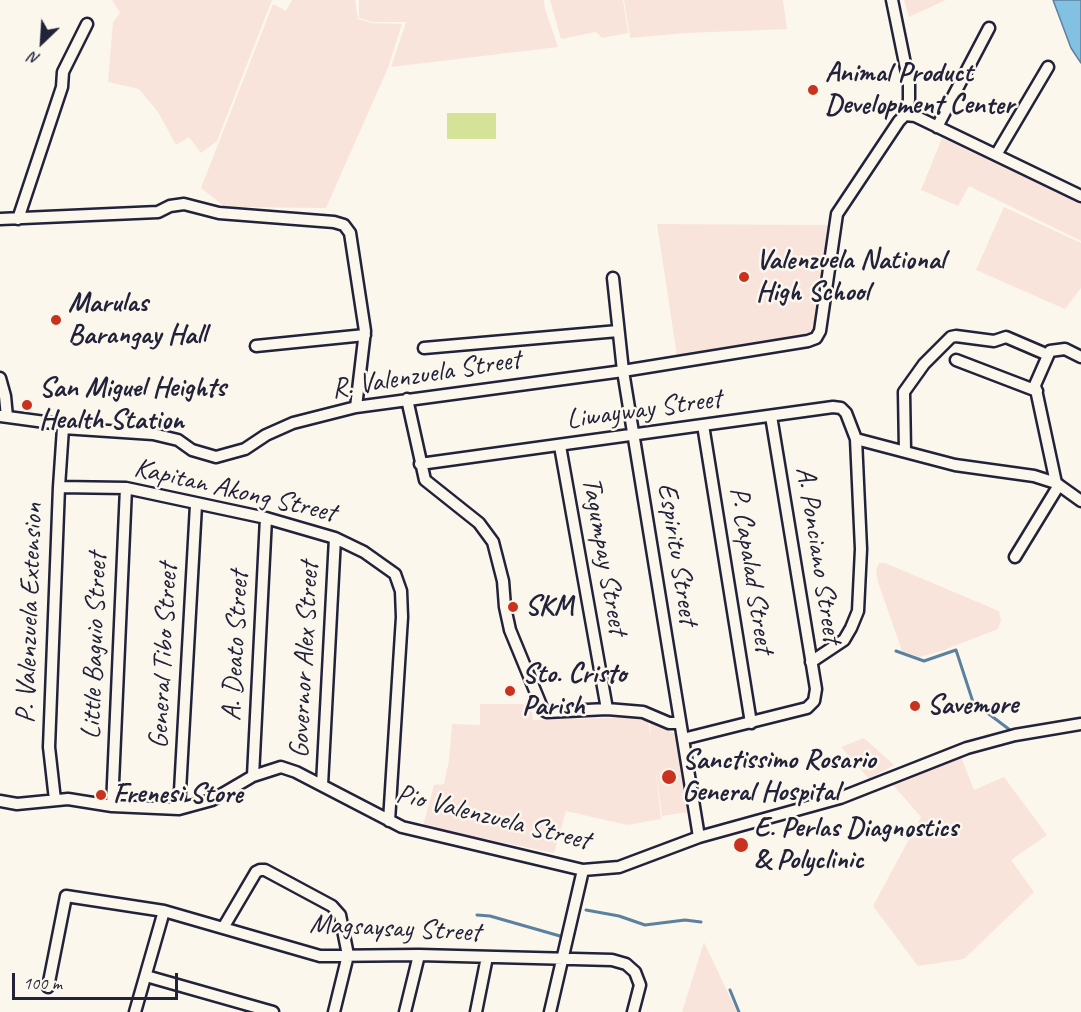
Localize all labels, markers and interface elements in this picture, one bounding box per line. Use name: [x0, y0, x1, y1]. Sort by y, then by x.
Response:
north arrow: [12, 12, 72, 72]
text: N: [26, 47, 43, 69]
place label: Animal Product Development Center: [825, 57, 1014, 123]
marker: Animal Product Development Center: [806, 83, 820, 97]
place label: Valenzuela National High School: [756, 244, 945, 310]
marker: Valenzuela National High School: [737, 270, 751, 284]
place label: Marulas Barangay Hall: [68, 287, 206, 353]
marker: Marulas Barangay Hall: [49, 313, 63, 327]
street label: R. Valenzuela Street: [329, 343, 523, 407]
place label: San Miguel Heights Health Station: [39, 372, 226, 438]
street label: Liwayway Street: [564, 383, 724, 437]
marker: San Miguel Heights Health Station: [20, 398, 34, 412]
street label: Kapitan Akong Street: [131, 451, 339, 531]
street label: A. Ponciano Street: [787, 465, 849, 645]
street label: Tagumpay Street: [574, 475, 634, 637]
street label: Espiritu Street: [649, 481, 705, 627]
street label: P. Capalad Street: [721, 485, 781, 655]
street label: P. Valenzuela Extension: [9, 502, 51, 724]
street label: Little Baguio Street: [75, 552, 115, 740]
street label: Governor Alex Street: [283, 561, 327, 759]
street label: General Tibo Street: [142, 563, 186, 749]
street label: A. Deato Street: [215, 570, 257, 722]
place label: SKM: [525, 590, 574, 624]
marker: SKM: [506, 600, 520, 614]
place label: Sto. Cristo Parish: [522, 658, 626, 724]
marker: Sto. Cristo Parish: [503, 684, 517, 698]
place label: Savemore: [927, 689, 1018, 723]
marker: Savemore: [908, 699, 922, 713]
place label: Sanctissimo Rosario General Hospital: [682, 744, 876, 810]
marker: Sanctissimo Rosario General Hospital: [660, 768, 678, 786]
place label: Frenesi Store: [113, 778, 243, 812]
street label: Pio Valenzuela Street: [393, 778, 593, 858]
marker: Frenesi Store: [94, 788, 108, 802]
place label: E. Perlas Diagnostics & Polyclinic: [754, 812, 958, 878]
marker: E. Perlas Diagnostics & Polyclinic: [732, 836, 750, 854]
street label: Magsaysay Street: [309, 908, 481, 950]
scale bar: [15, 961, 182, 999]
text: 100 m: [23, 972, 62, 994]

